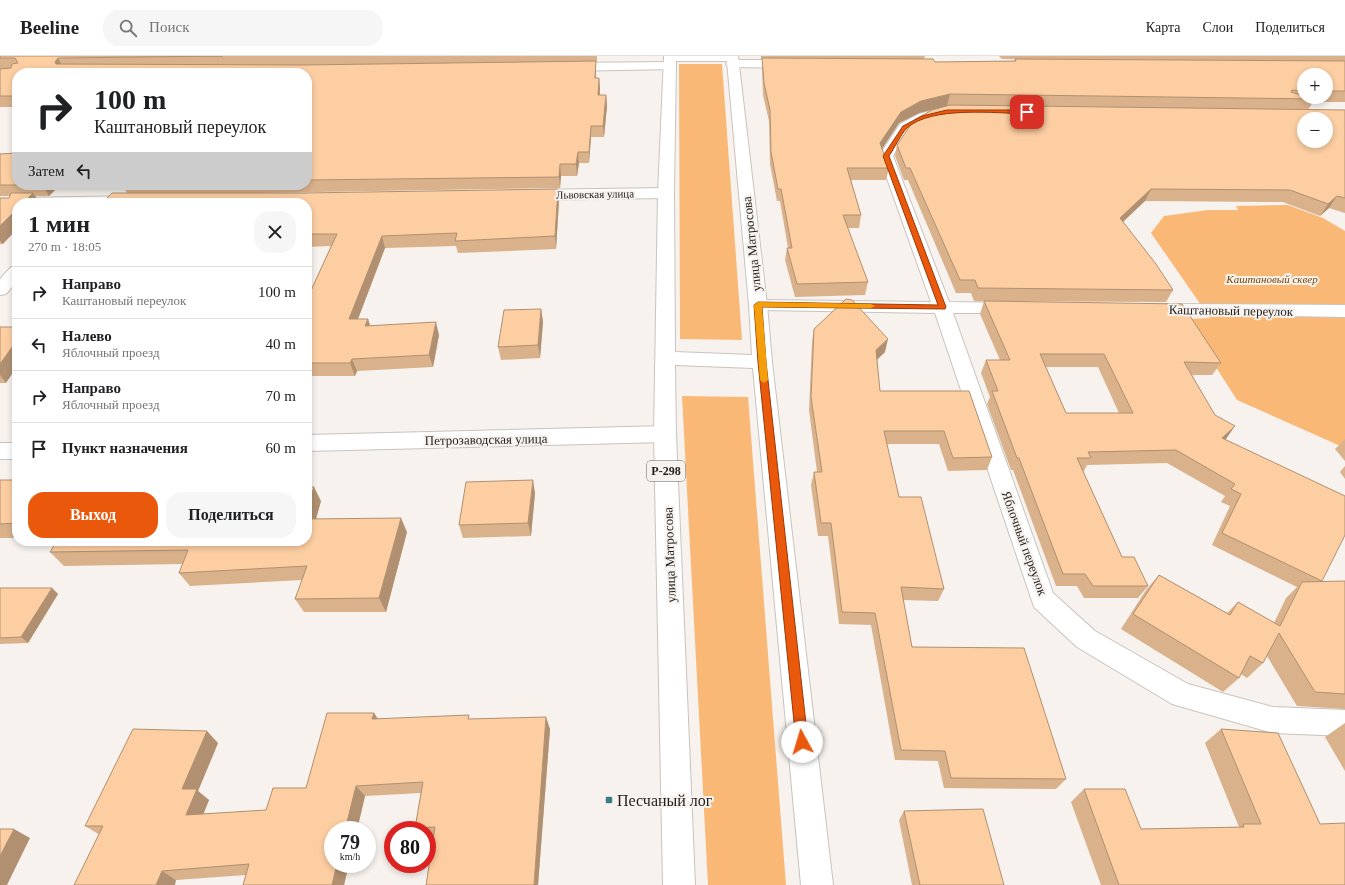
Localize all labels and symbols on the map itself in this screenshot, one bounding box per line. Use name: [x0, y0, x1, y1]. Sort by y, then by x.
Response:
pin: [1010, 95, 1044, 129]
street label: Львовская улица: [556, 187, 634, 201]
street label: улица Матросова: [739, 195, 764, 292]
park label: Каштановый сквер: [1225, 273, 1318, 285]
street label: Каштановый переулок: [1169, 302, 1294, 319]
street label: Петрозаводская улица: [425, 431, 548, 448]
road number: Р-298: [647, 461, 685, 481]
street label: Яблочный переулок: [999, 489, 1051, 598]
street label: улица Матросова: [660, 507, 679, 603]
position arrow: [781, 721, 823, 763]
place label: Песчаный лог: [617, 792, 713, 809]
marker: Песчаный лог: [604, 795, 614, 805]
speed limit sign: 80: [384, 821, 436, 873]

